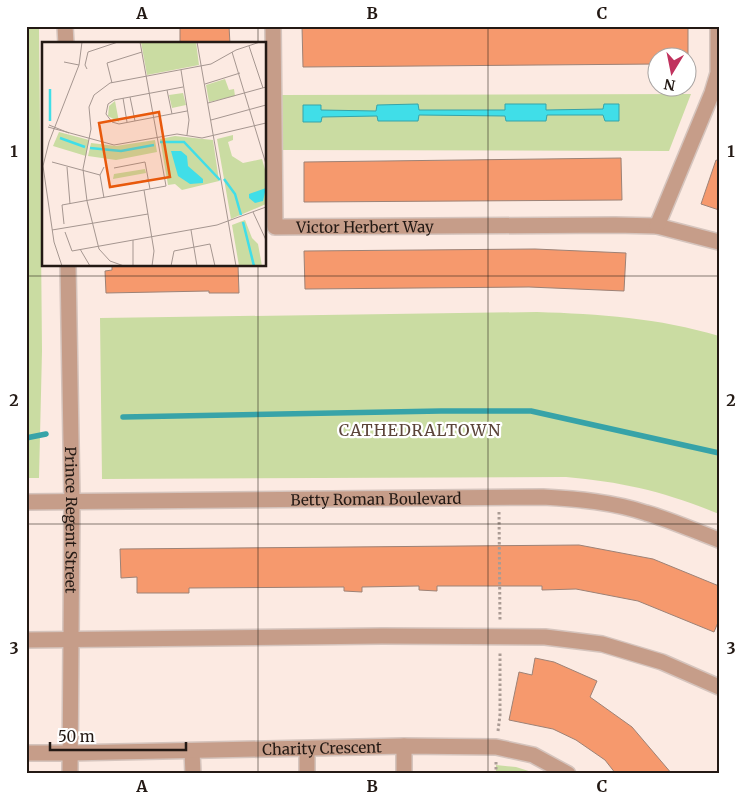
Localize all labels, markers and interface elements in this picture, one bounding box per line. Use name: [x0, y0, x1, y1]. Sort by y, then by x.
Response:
text: A: [135, 3, 148, 23]
text: B: [366, 3, 378, 23]
text: C: [597, 3, 607, 23]
inset map: [42, 42, 266, 266]
north arrow: [648, 48, 698, 98]
text: N: [663, 75, 677, 95]
text: 1: [10, 141, 18, 161]
text: 1: [727, 141, 735, 161]
street label: Victor Herbert Way: [295, 217, 434, 236]
text: 2: [9, 390, 19, 410]
text: 2: [726, 390, 736, 410]
district label: CATHEDRALTOWN: [339, 420, 501, 440]
street label: Prince Regent Street: [62, 446, 82, 594]
street label: Betty Roman Boulevard: [290, 488, 462, 509]
text: 3: [9, 638, 19, 658]
text: 3: [726, 638, 736, 658]
scale bar: [50, 720, 186, 752]
text: 50 m: [58, 727, 95, 746]
street label: Charity Crescent: [262, 737, 382, 758]
text: A: [135, 776, 148, 796]
text: B: [366, 776, 378, 796]
text: C: [597, 776, 607, 796]

